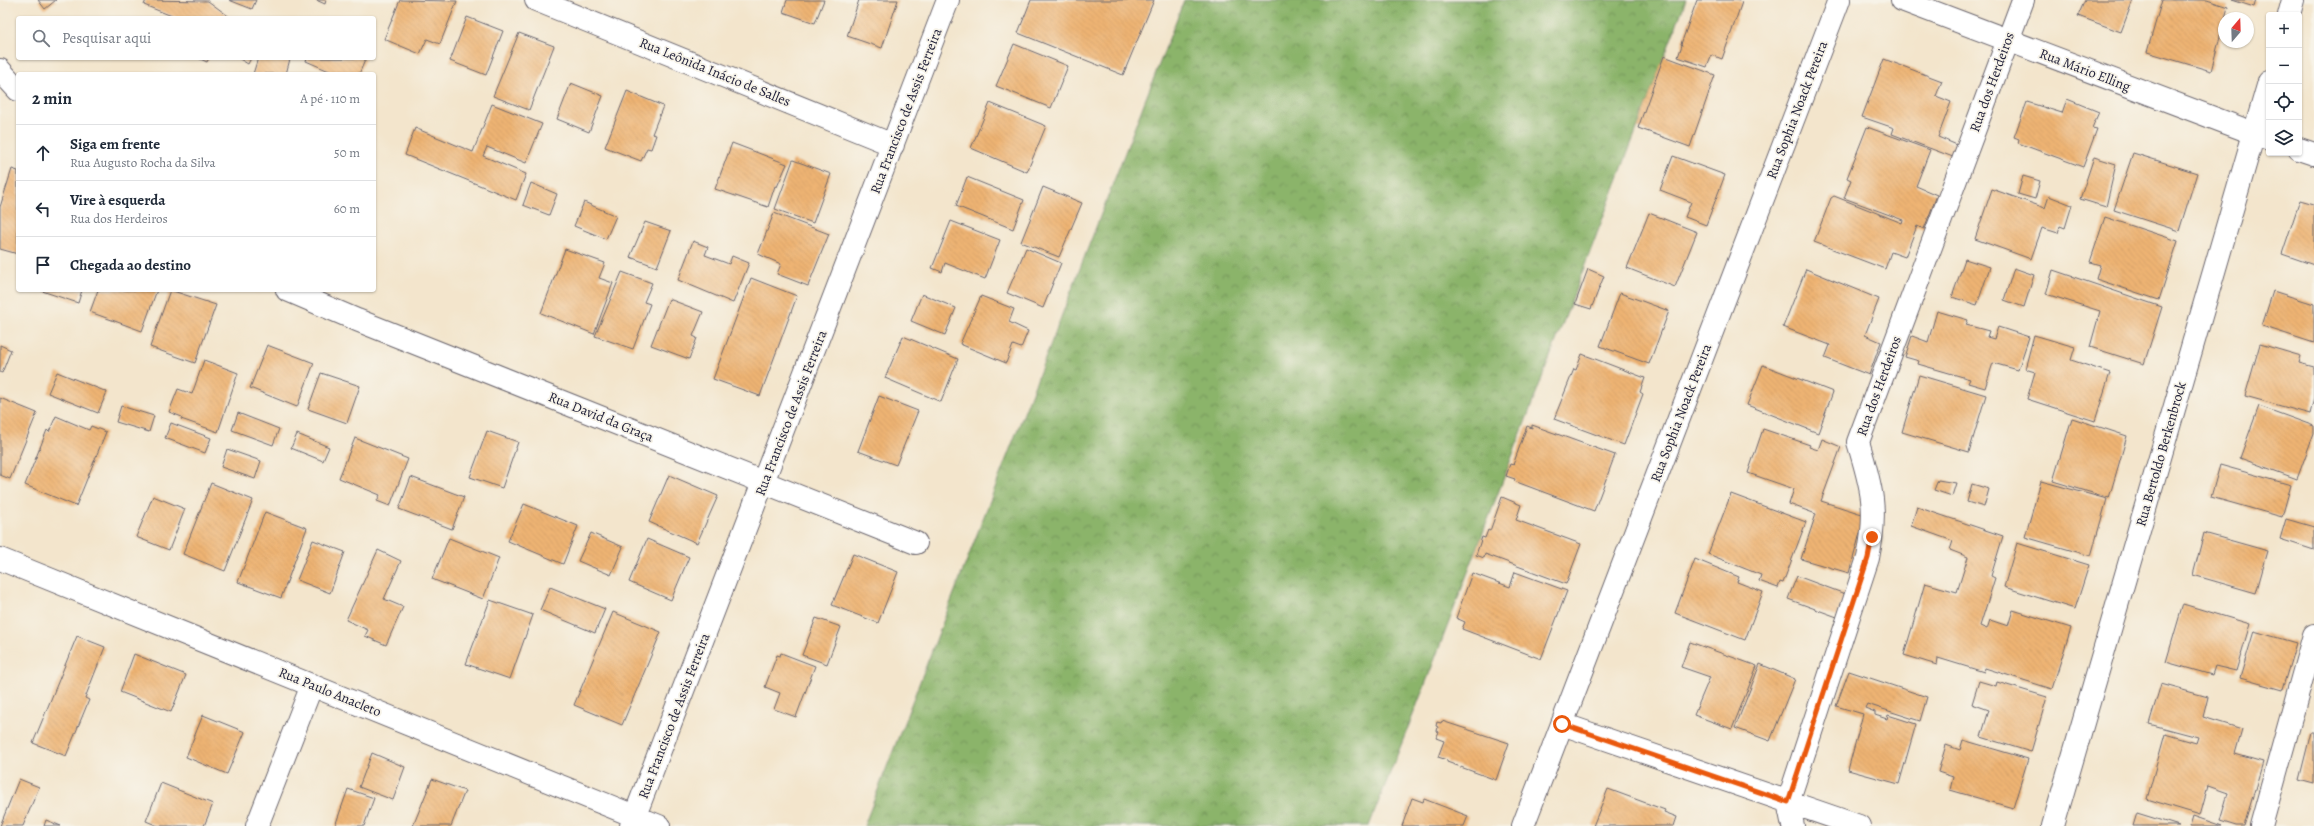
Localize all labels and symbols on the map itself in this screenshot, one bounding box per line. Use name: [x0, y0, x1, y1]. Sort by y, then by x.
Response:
north arrow: [2218, 12, 2254, 48]
street label: Rua Francisco de Assis Ferreira: [866, 25, 947, 197]
street label: Rua dos Herdeiros: [1965, 29, 2019, 135]
street label: Rua Leônida Inácio de Salles: [637, 33, 793, 111]
street label: Rua Sophia Noack Pereira: [1762, 38, 1832, 182]
street label: Rua Mário Elling: [2037, 44, 2133, 96]
street label: Rua Francisco de Assis Ferreira: [751, 327, 832, 499]
street label: Rua dos Herdeiros: [1852, 333, 1906, 439]
street label: Rua Sophia Noack Pereira: [1646, 341, 1716, 485]
street label: Rua Bertoldo Berkenbrock: [2131, 379, 2191, 529]
street label: Rua David da Graça: [546, 387, 657, 447]
route end: [1863, 528, 1881, 546]
street label: Rua Francisco de Assis Ferreira: [634, 630, 715, 802]
street label: Rua Paulo Anacleto: [276, 663, 384, 721]
route start: [1553, 715, 1571, 733]

